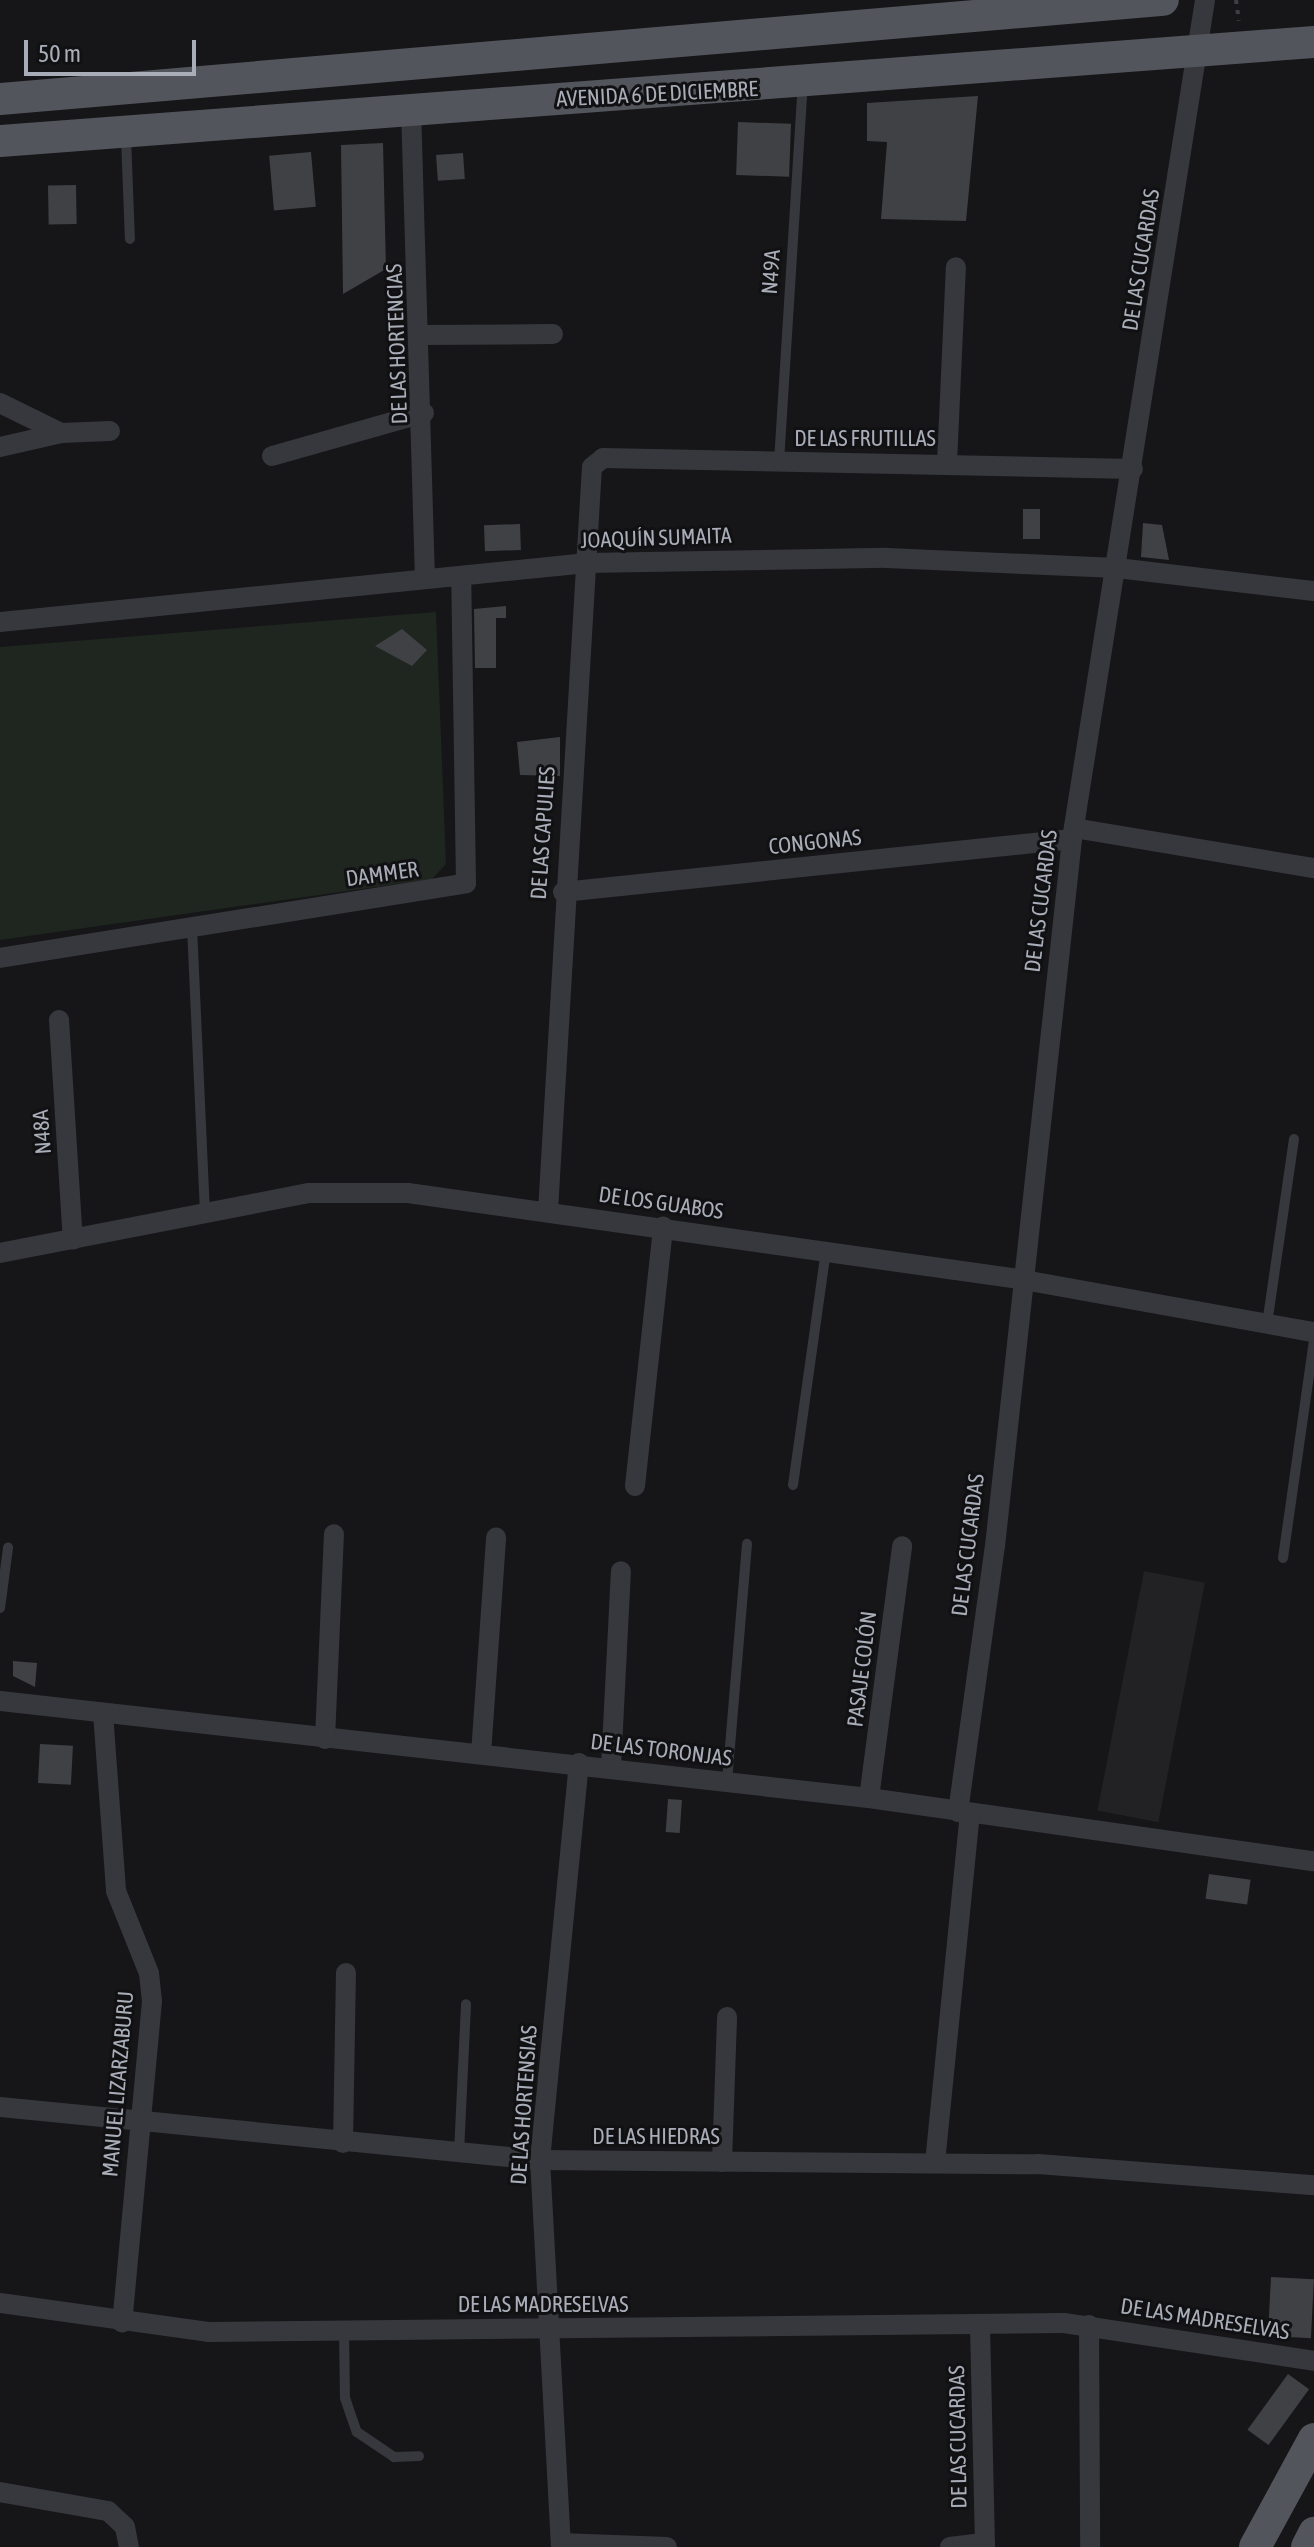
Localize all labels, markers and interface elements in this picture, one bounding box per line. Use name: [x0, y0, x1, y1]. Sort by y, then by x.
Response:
scale bar: [28, 24, 200, 74]
text: 50 m: [38, 40, 81, 67]
street label: AVENIDA 6 DE DICIEMBRE: [556, 76, 758, 112]
street label: DE LAS CUCARDAS: [1117, 187, 1165, 333]
street label: N49A: [756, 249, 786, 295]
street label: DE LAS HORTENCIAS: [381, 263, 413, 425]
street label: DE LAS FRUTILLAS: [794, 426, 936, 452]
street label: JOAQUÍN SUMAITA: [580, 522, 732, 554]
street label: DE LAS CAPULIES: [525, 766, 561, 900]
street label: CONGONAS: [767, 824, 863, 860]
street label: DE LAS CUCARDAS: [1019, 828, 1063, 974]
street label: DAMMER: [344, 856, 420, 892]
street label: N48A: [27, 1109, 57, 1155]
street label: DE LOS GUABOS: [597, 1181, 725, 1225]
street label: DE LAS CUCARDAS: [946, 1472, 990, 1618]
street label: PASAJE COLÓN: [842, 1610, 882, 1728]
street label: DE LAS TORONJAS: [589, 1728, 733, 1772]
street label: MANUEL LIZARZABURU: [97, 1990, 139, 2178]
street label: DE LAS HORTENSIAS: [505, 2024, 543, 2186]
street label: DE LAS HIEDRAS: [592, 2124, 720, 2150]
street label: DE LAS MADRESELVAS: [458, 2292, 628, 2318]
street label: DE LAS MADRESELVAS: [1119, 2293, 1291, 2345]
street label: DE LAS CUCARDAS: [944, 2365, 972, 2509]

